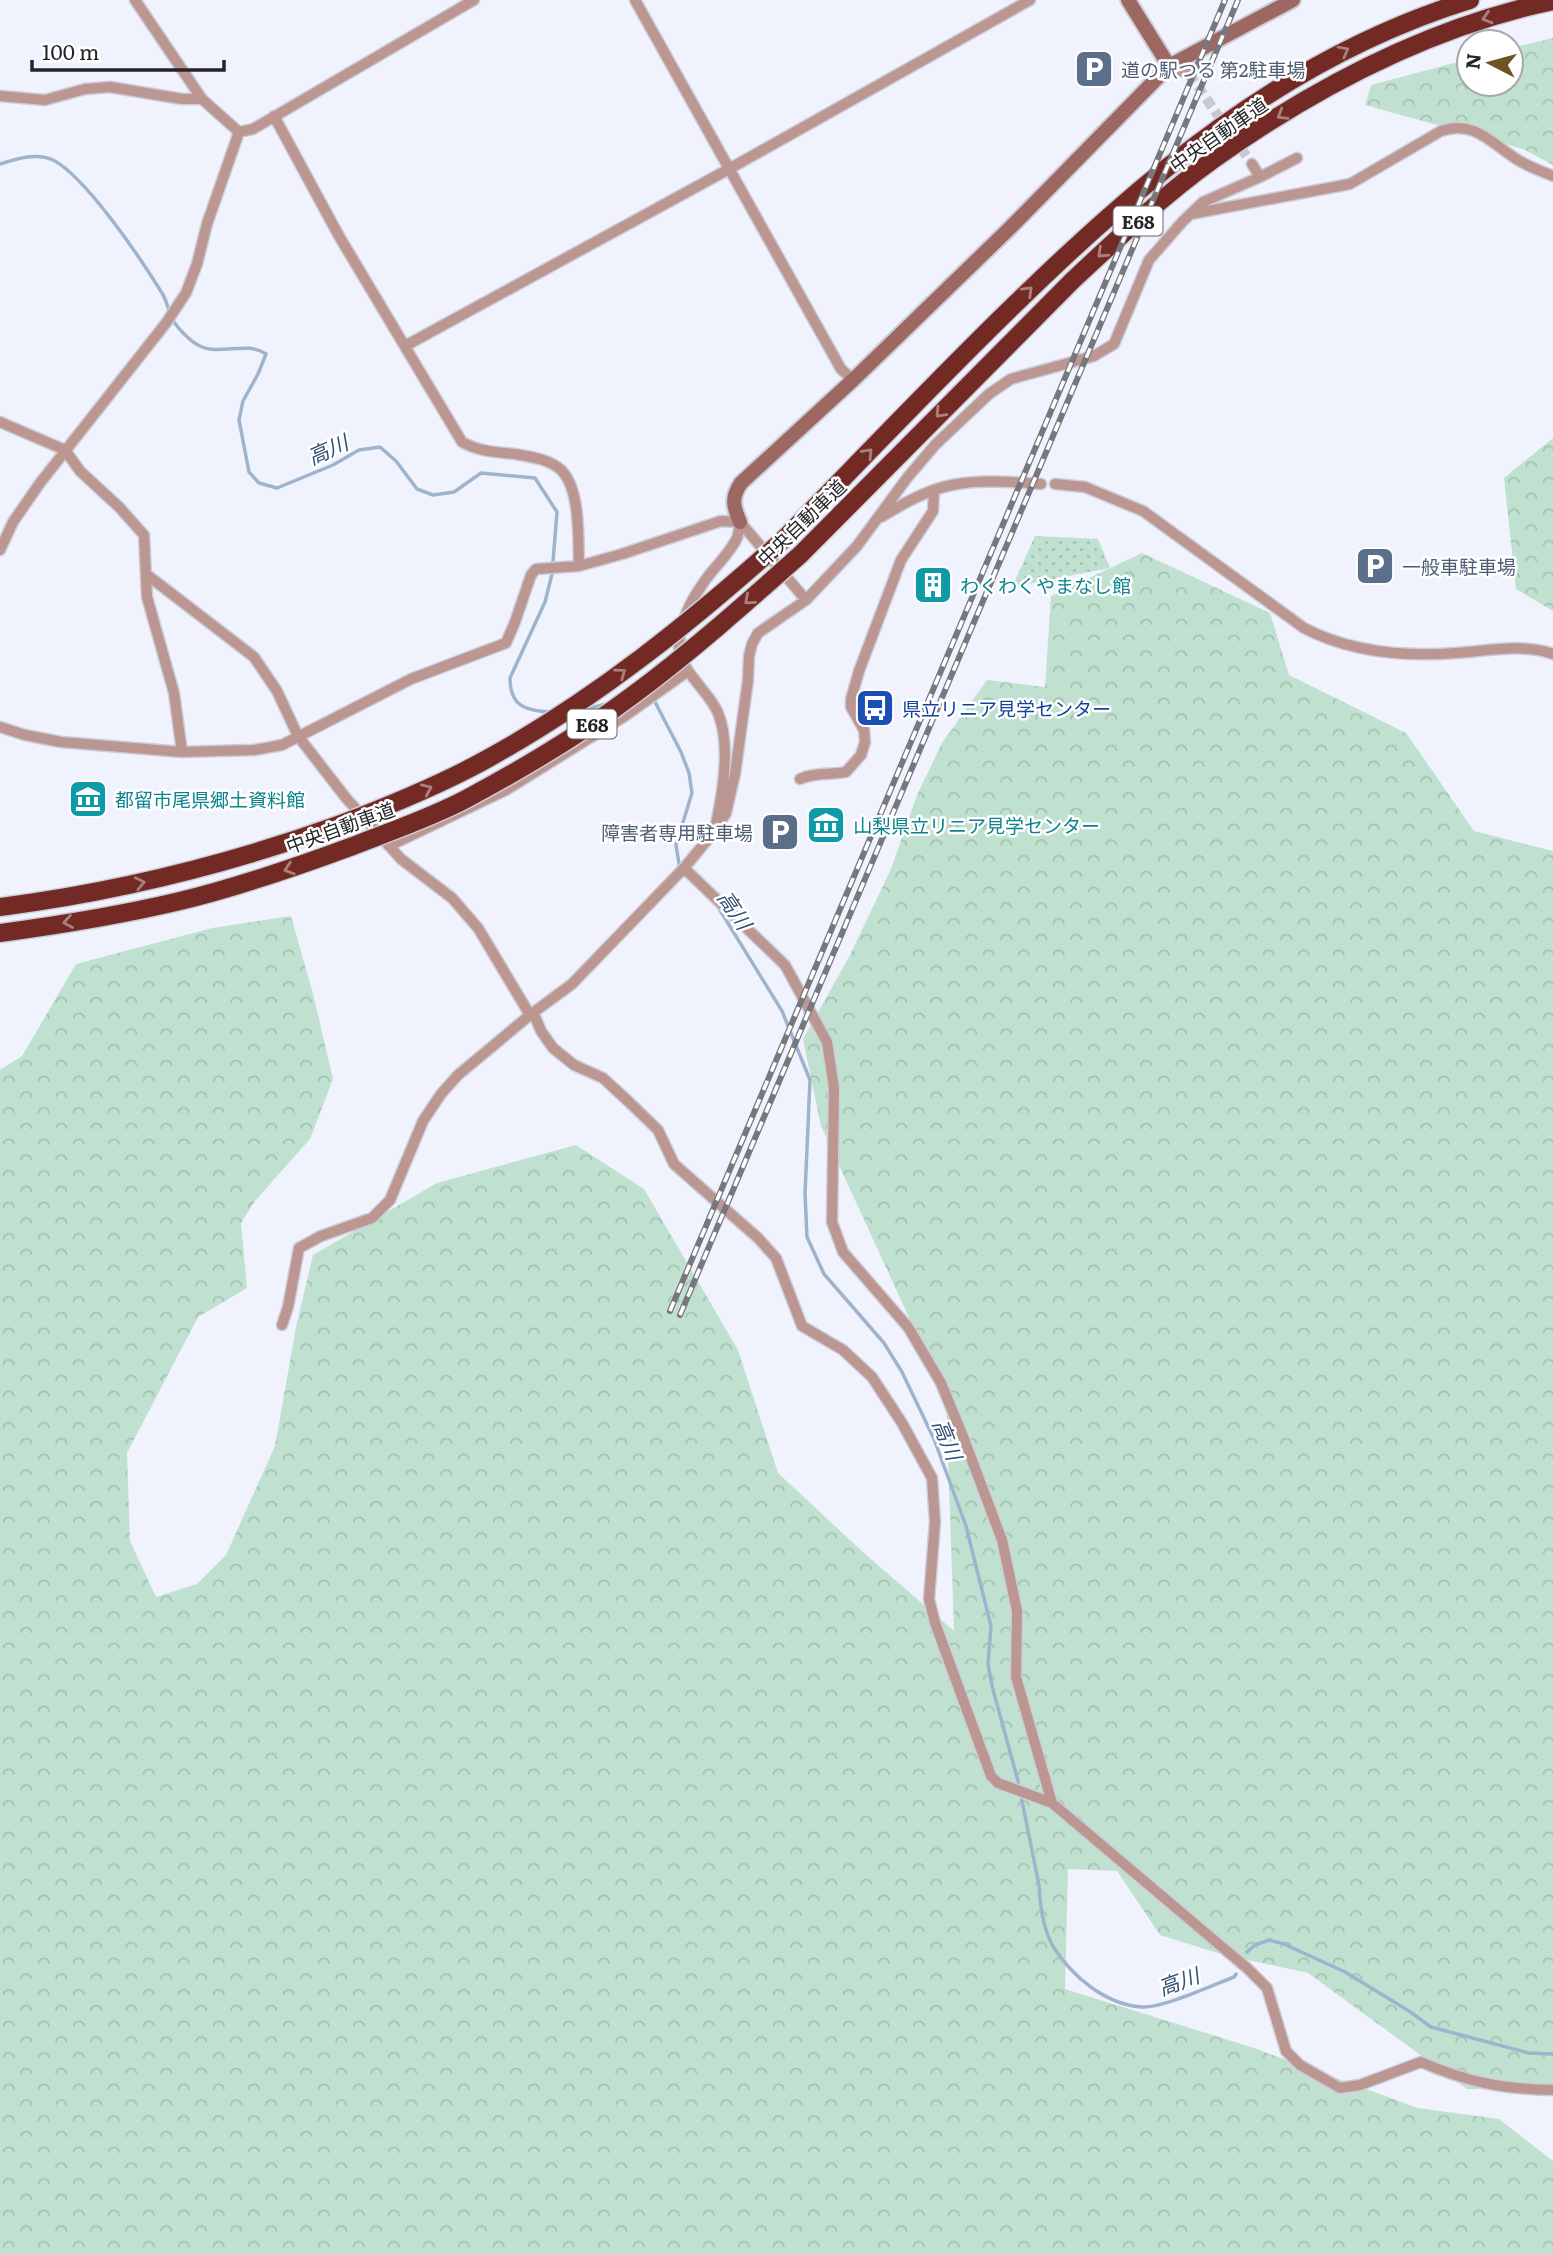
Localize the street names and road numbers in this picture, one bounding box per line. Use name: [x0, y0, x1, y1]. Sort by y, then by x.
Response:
street label: 中央自動車道: [1163, 90, 1273, 178]
road number: E68: [1114, 206, 1162, 236]
street label: 中央自動車道: [750, 472, 852, 572]
road number: E68: [568, 710, 616, 738]
street label: 中央自動車道: [282, 794, 398, 860]

